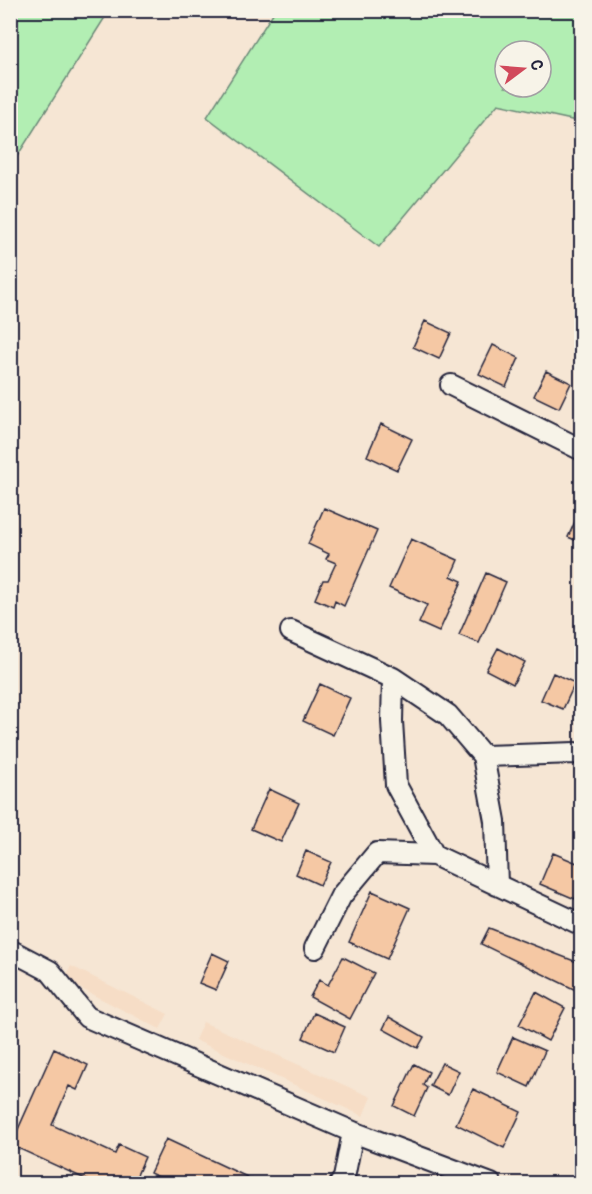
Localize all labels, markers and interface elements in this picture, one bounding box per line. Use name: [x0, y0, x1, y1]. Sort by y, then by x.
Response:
north arrow: [493, 39, 553, 99]
text: С: [525, 58, 547, 73]

